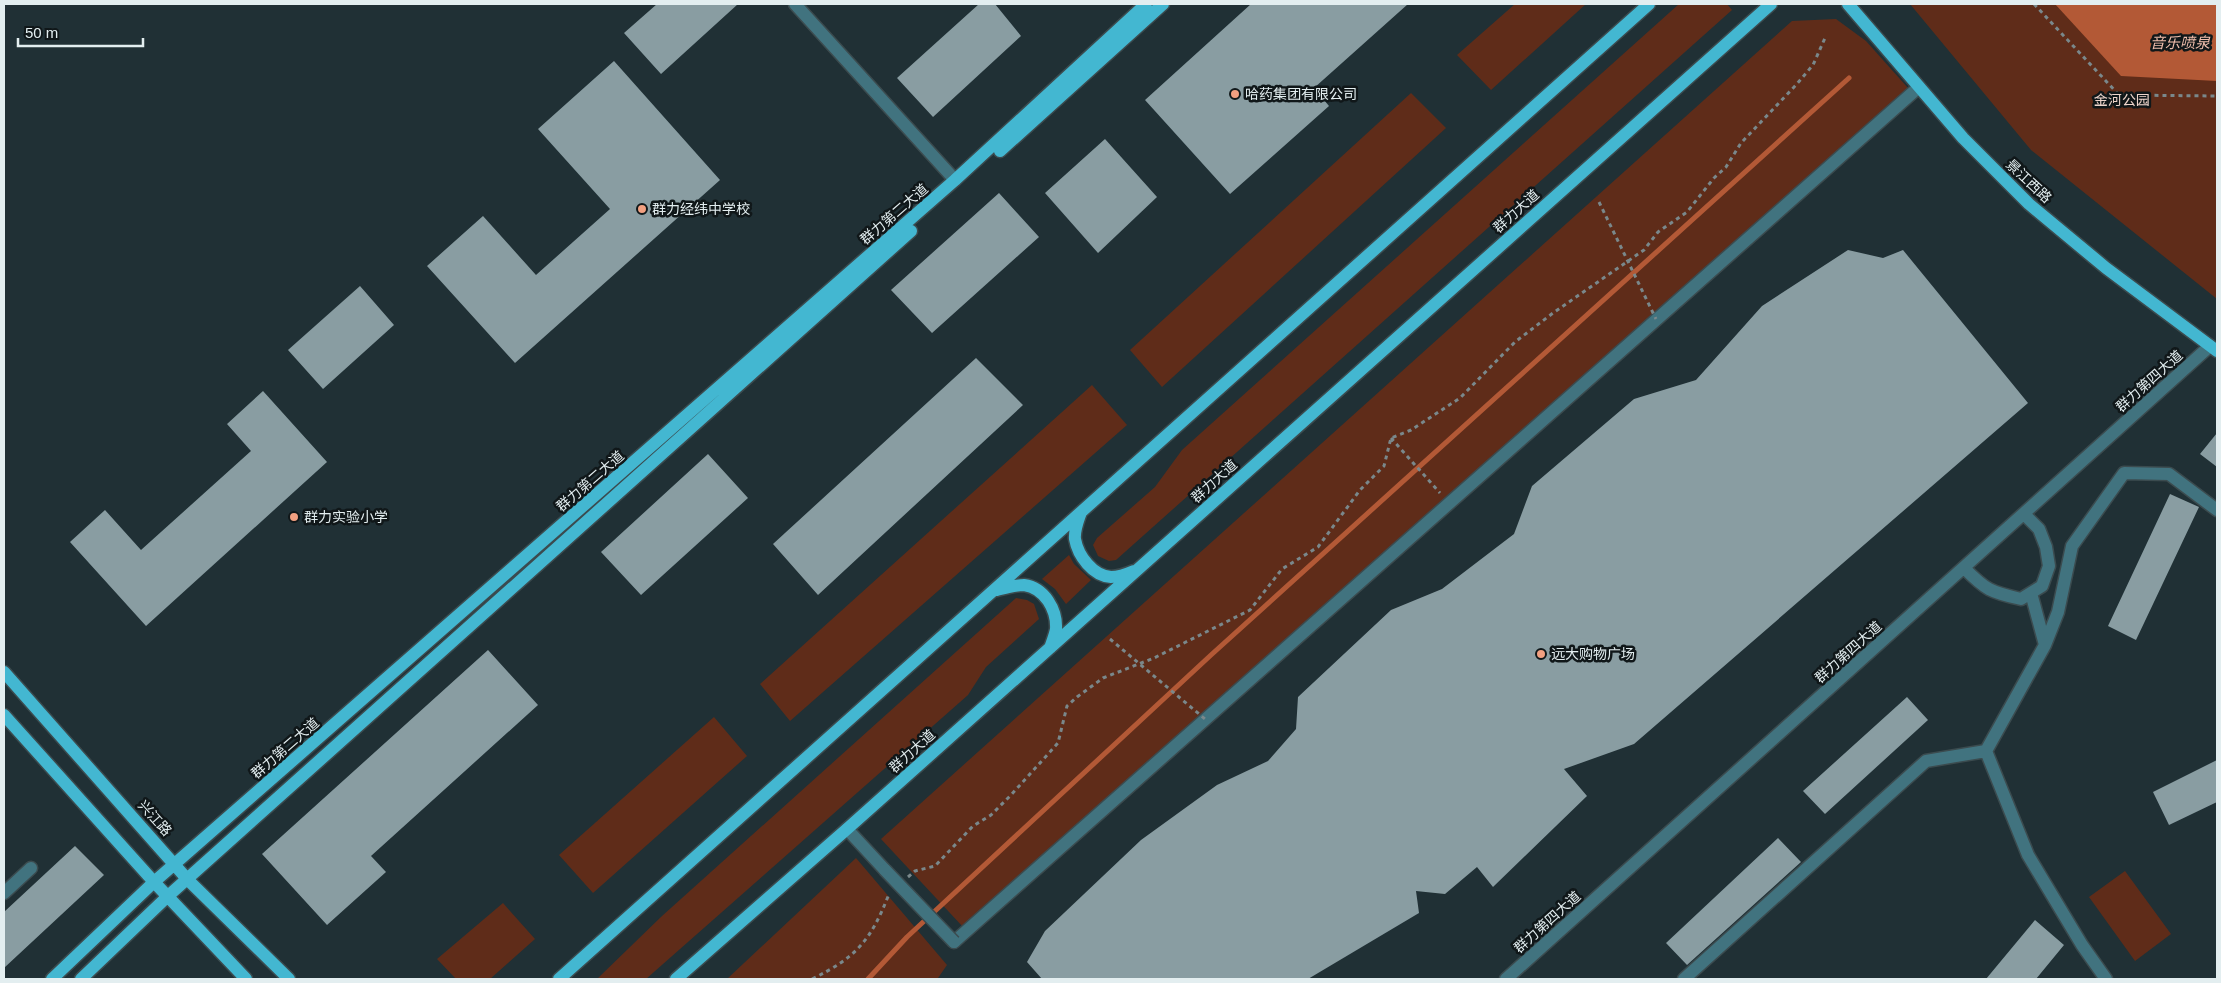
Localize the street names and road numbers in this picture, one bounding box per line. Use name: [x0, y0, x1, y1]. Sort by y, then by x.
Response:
street label: 景江西路: [2003, 156, 2055, 206]
street label: 群力第二大道: [857, 180, 931, 248]
street label: 群力大道: [1490, 186, 1542, 236]
street label: 群力第四大道: [2112, 347, 2186, 415]
street label: 群力第二大道: [553, 447, 627, 515]
street label: 群力大道: [1188, 456, 1240, 506]
street label: 群力第四大道: [1811, 618, 1885, 686]
street label: 群力第二大道: [248, 714, 322, 782]
street label: 群力大道: [886, 726, 938, 776]
street label: 兴江路: [135, 797, 175, 839]
street label: 群力第四大道: [1510, 888, 1584, 956]

